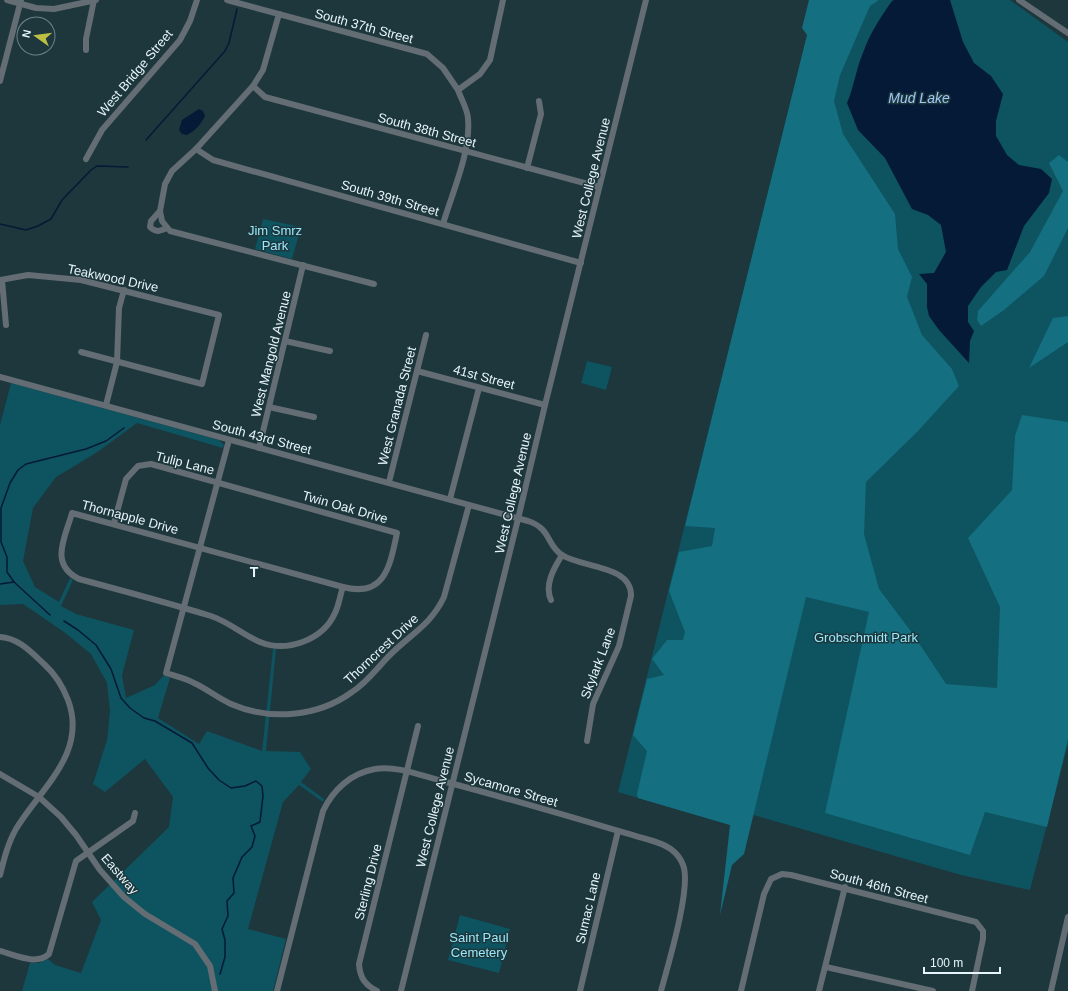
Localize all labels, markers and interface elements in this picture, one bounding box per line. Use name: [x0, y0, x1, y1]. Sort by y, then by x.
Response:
street label: South 37th Street: [313, 6, 415, 46]
north arrow: [16, 16, 56, 56]
street label: West Bridge Street: [94, 26, 176, 120]
text: N: [20, 28, 33, 39]
water label: Mud Lake: [888, 90, 950, 106]
street label: South 38th Street: [376, 110, 478, 150]
street label: West College Avenue: [569, 116, 613, 240]
street label: South 39th Street: [339, 177, 441, 219]
park label: Jim Smrz Park: [248, 223, 302, 253]
street label: Teakwood Drive: [66, 261, 160, 295]
street label: West Mangold Avenue: [248, 289, 294, 419]
street label: West Granada Street: [375, 345, 419, 467]
street label: 41st Street: [452, 362, 517, 392]
street label: South 43rd Street: [211, 417, 314, 458]
street label: West College Avenue: [492, 431, 534, 555]
street label: Tulip Lane: [154, 448, 216, 478]
street label: Twin Oak Drive: [301, 488, 389, 526]
street label: Thornapple Drive: [80, 497, 180, 537]
district label: T: [250, 564, 259, 580]
street label: Thorncrest Drive: [341, 611, 421, 687]
street label: Skylark Lane: [578, 625, 618, 701]
park label: Grobschmidt Park: [814, 630, 919, 645]
street label: West College Avenue: [413, 745, 457, 869]
street label: Sycamore Street: [462, 768, 560, 810]
street label: Sterling Drive: [351, 842, 385, 922]
street label: Eastway: [98, 851, 142, 898]
street label: South 46th Street: [828, 866, 930, 906]
street label: Sumac Lane: [572, 871, 604, 945]
park label: Saint Paul Cemetery: [449, 930, 509, 960]
scale bar: [924, 949, 1000, 975]
text: 100 m: [930, 956, 963, 970]

